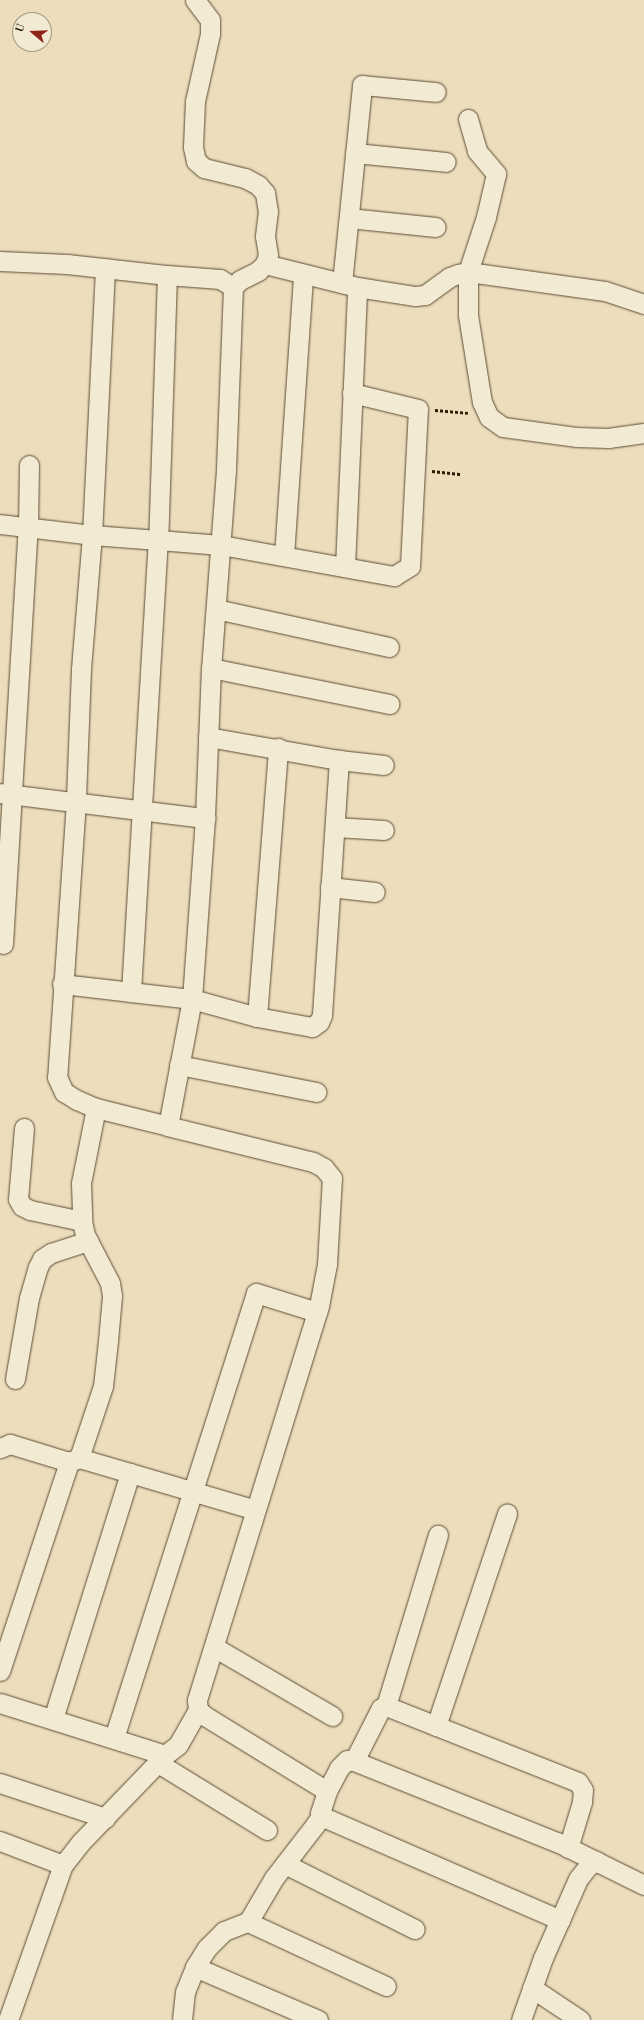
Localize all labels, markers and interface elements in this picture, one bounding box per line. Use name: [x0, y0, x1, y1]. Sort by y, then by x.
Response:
north arrow: [12, 12, 52, 52]
text: U: [15, 22, 28, 34]

